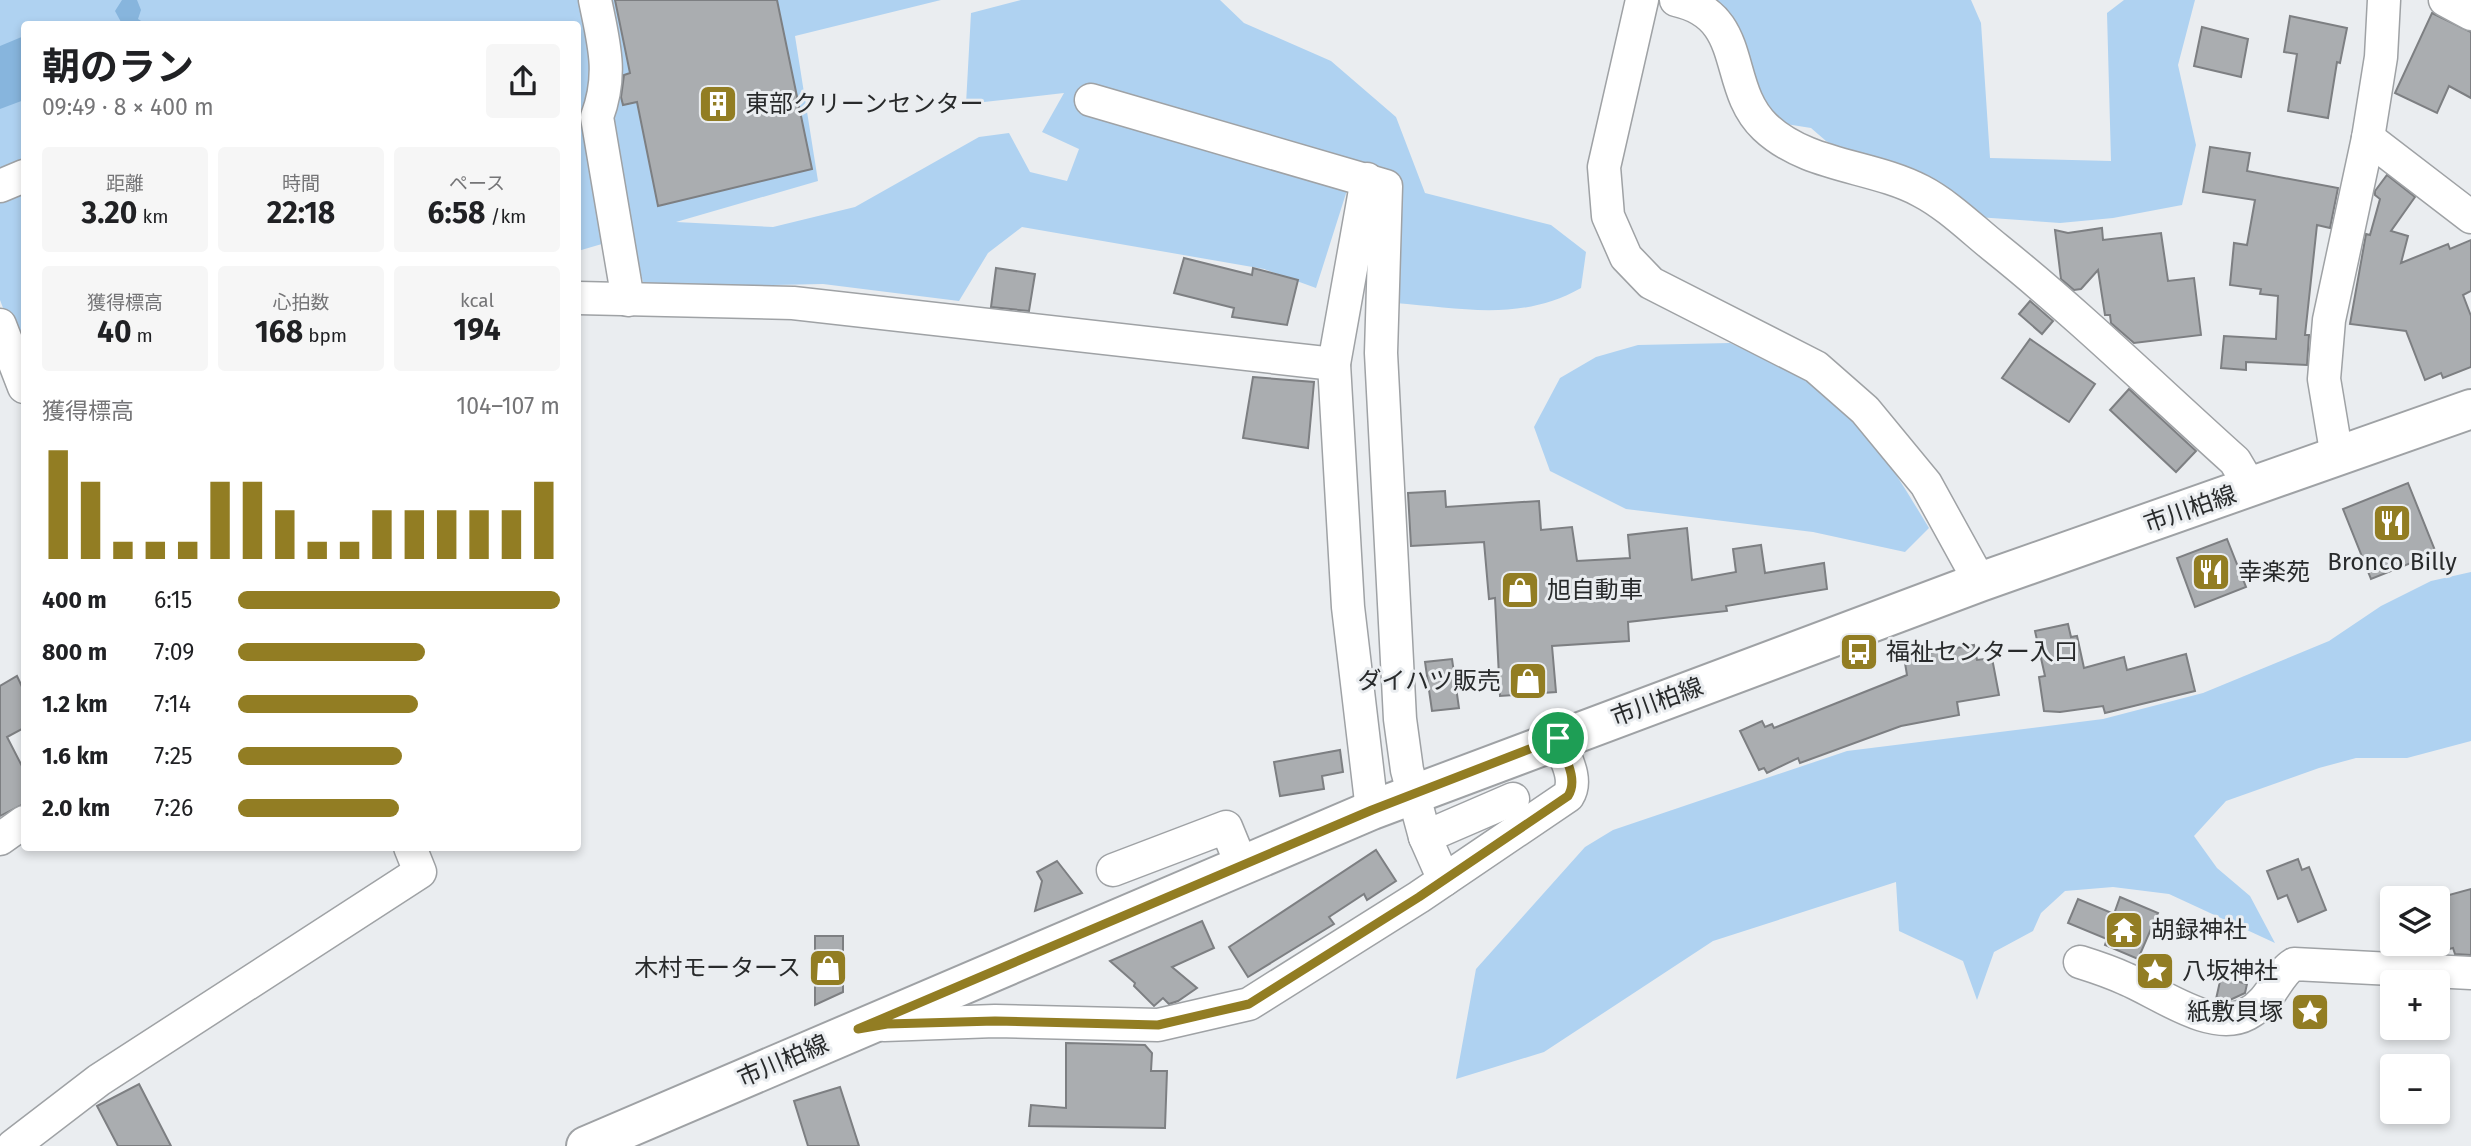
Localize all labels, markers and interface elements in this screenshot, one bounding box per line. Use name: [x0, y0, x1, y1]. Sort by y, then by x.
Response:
text: 朝のラン: [42, 44, 194, 90]
button: share: [486, 44, 560, 118]
building icon: 東部クリーンセンター: [697, 83, 739, 125]
place label: 東部クリーンセンター: [745, 90, 984, 118]
text: 09:49 · 8 × 400 m: [42, 93, 214, 121]
text: 距離: [106, 172, 144, 195]
text: 時間: [282, 172, 320, 195]
text: ペース: [449, 172, 505, 195]
text: 3.20: [82, 195, 137, 231]
text: 22:18: [267, 195, 335, 231]
text: 6:58: [428, 195, 485, 231]
text: km: [137, 205, 168, 228]
text: /km: [485, 205, 526, 228]
text: kcal: [460, 289, 494, 312]
text: 獲得標高: [87, 291, 163, 314]
text: 心拍数: [272, 291, 330, 314]
text: 194: [453, 312, 501, 348]
text: 40: [97, 314, 132, 350]
text: 168: [255, 314, 303, 350]
text: m: [132, 324, 153, 347]
text: bpm: [303, 324, 347, 347]
text: 104–107 m: [456, 392, 560, 420]
text: 獲得標高: [42, 397, 134, 425]
street label: 市川柏線: [2140, 480, 2240, 538]
restaurant icon: Bronco Billy: [2371, 502, 2413, 544]
place label: Bronco Billy: [2327, 548, 2457, 576]
restaurant icon: 幸楽苑: [2190, 551, 2232, 593]
place label: 幸楽苑: [2238, 558, 2310, 586]
shop icon: 旭自動車: [1499, 569, 1541, 611]
place label: 旭自動車: [1547, 576, 1643, 604]
text: 400 m: [42, 586, 107, 614]
text: 6:15: [154, 586, 192, 614]
bus stop icon: 福祉センター入口: [1838, 631, 1880, 673]
text: 800 m: [42, 638, 107, 666]
text: 7:09: [154, 638, 194, 666]
place label: 福祉センター入口: [1886, 638, 2078, 666]
shop icon: ダイハツ販売: [1507, 660, 1549, 702]
place label: ダイハツ販売: [1357, 667, 1501, 695]
street label: 市川柏線: [1607, 672, 1707, 732]
text: 1.2 km: [42, 690, 108, 718]
text: 7:14: [154, 690, 191, 718]
pin: [1528, 708, 1588, 768]
icon: arrive: [1539, 719, 1577, 757]
text: 1.6 km: [42, 742, 109, 770]
text: 7:25: [154, 742, 193, 770]
text: 2.0 km: [42, 794, 110, 822]
text: 7:26: [154, 794, 193, 822]
map controls: [2380, 886, 2450, 1124]
button: layers: [2380, 886, 2450, 956]
temple icon: 胡録神社: [2103, 909, 2145, 951]
place label: 胡録神社: [2151, 916, 2247, 944]
shop icon: 木村モータース: [807, 947, 849, 989]
place icon: 八坂神社: [2134, 950, 2176, 992]
place label: 木村モータース: [634, 954, 801, 982]
place label: 八坂神社: [2182, 957, 2278, 985]
button: +: [2380, 970, 2450, 1040]
place icon: 紙敷貝塚: [2289, 991, 2331, 1033]
place label: 紙敷貝塚: [2187, 998, 2283, 1026]
street label: 市川柏線: [733, 1029, 833, 1093]
button: −: [2380, 1054, 2450, 1124]

